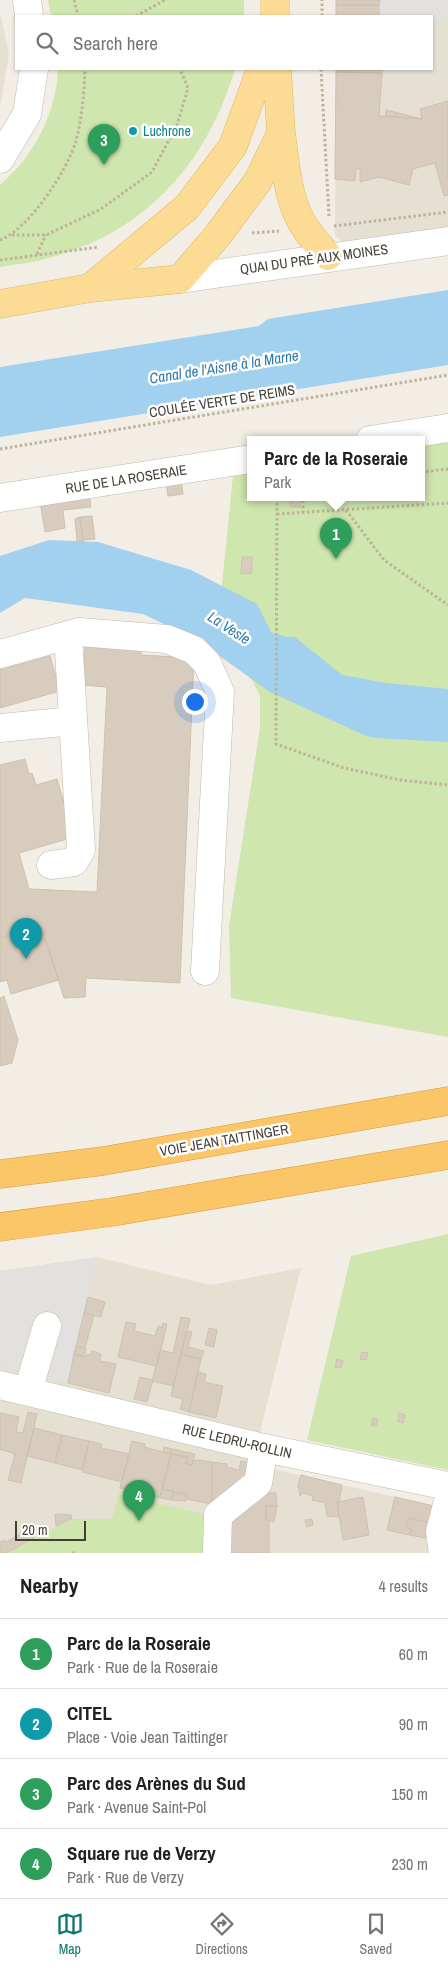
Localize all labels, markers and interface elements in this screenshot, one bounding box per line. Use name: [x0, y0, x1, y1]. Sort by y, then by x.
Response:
search box: [15, 15, 433, 70]
icon: search: [33, 29, 61, 57]
text: Search here: [73, 30, 158, 56]
place label: Luchrone: [143, 122, 191, 140]
pin: 3: [88, 124, 120, 165]
marker: Luchrone: [127, 125, 139, 137]
street label: QUAI DU PRÉ AUX MOINES: [239, 240, 389, 278]
water label: Canal de l'Aisne à la Marne: [148, 344, 300, 389]
street label: COULÉE VERTE DE REIMS: [148, 381, 296, 421]
popup: [247, 436, 425, 501]
text: Parc de la Roseraie: [264, 445, 408, 471]
street label: RUE DE LA ROSERAIE: [64, 461, 188, 497]
text: Park: [264, 471, 291, 493]
pin: 1: [320, 518, 352, 559]
water label: La Vesle: [204, 606, 255, 649]
your location: [182, 689, 208, 715]
pin: 2: [10, 918, 42, 959]
street label: VOIE JEAN TAITTINGER: [158, 1120, 290, 1160]
street label: RUE LEDRU-ROLLIN: [181, 1420, 293, 1462]
pin: 4: [123, 1480, 155, 1521]
scale bar: [15, 1518, 86, 1541]
text: 20 m: [22, 1521, 48, 1539]
text: Nearby: [20, 1571, 78, 1600]
text: 4 results: [378, 1575, 428, 1597]
text: Parc de la Roseraie: [67, 1630, 211, 1656]
text: 1: [32, 1643, 40, 1665]
text: 60 m: [399, 1643, 428, 1665]
text: Park · Rue de la Roseraie: [67, 1656, 218, 1678]
text: CITEL: [67, 1700, 112, 1726]
text: 2: [32, 1713, 40, 1735]
text: 90 m: [399, 1713, 428, 1735]
text: Place · Voie Jean Taittinger: [67, 1726, 228, 1748]
text: Parc des Arènes du Sud: [67, 1770, 246, 1796]
text: 3: [32, 1783, 40, 1805]
text: 150 m: [392, 1783, 428, 1805]
text: Park · Avenue Saint-Pol: [67, 1796, 206, 1818]
text: Square rue de Verzy: [67, 1840, 216, 1866]
text: 4: [32, 1853, 40, 1875]
text: 230 m: [392, 1853, 428, 1875]
text: Park · Rue de Verzy: [67, 1866, 184, 1888]
tab: Map: [56, 1910, 84, 1958]
tab: Directions: [196, 1910, 248, 1958]
tab: Saved: [360, 1910, 392, 1958]

